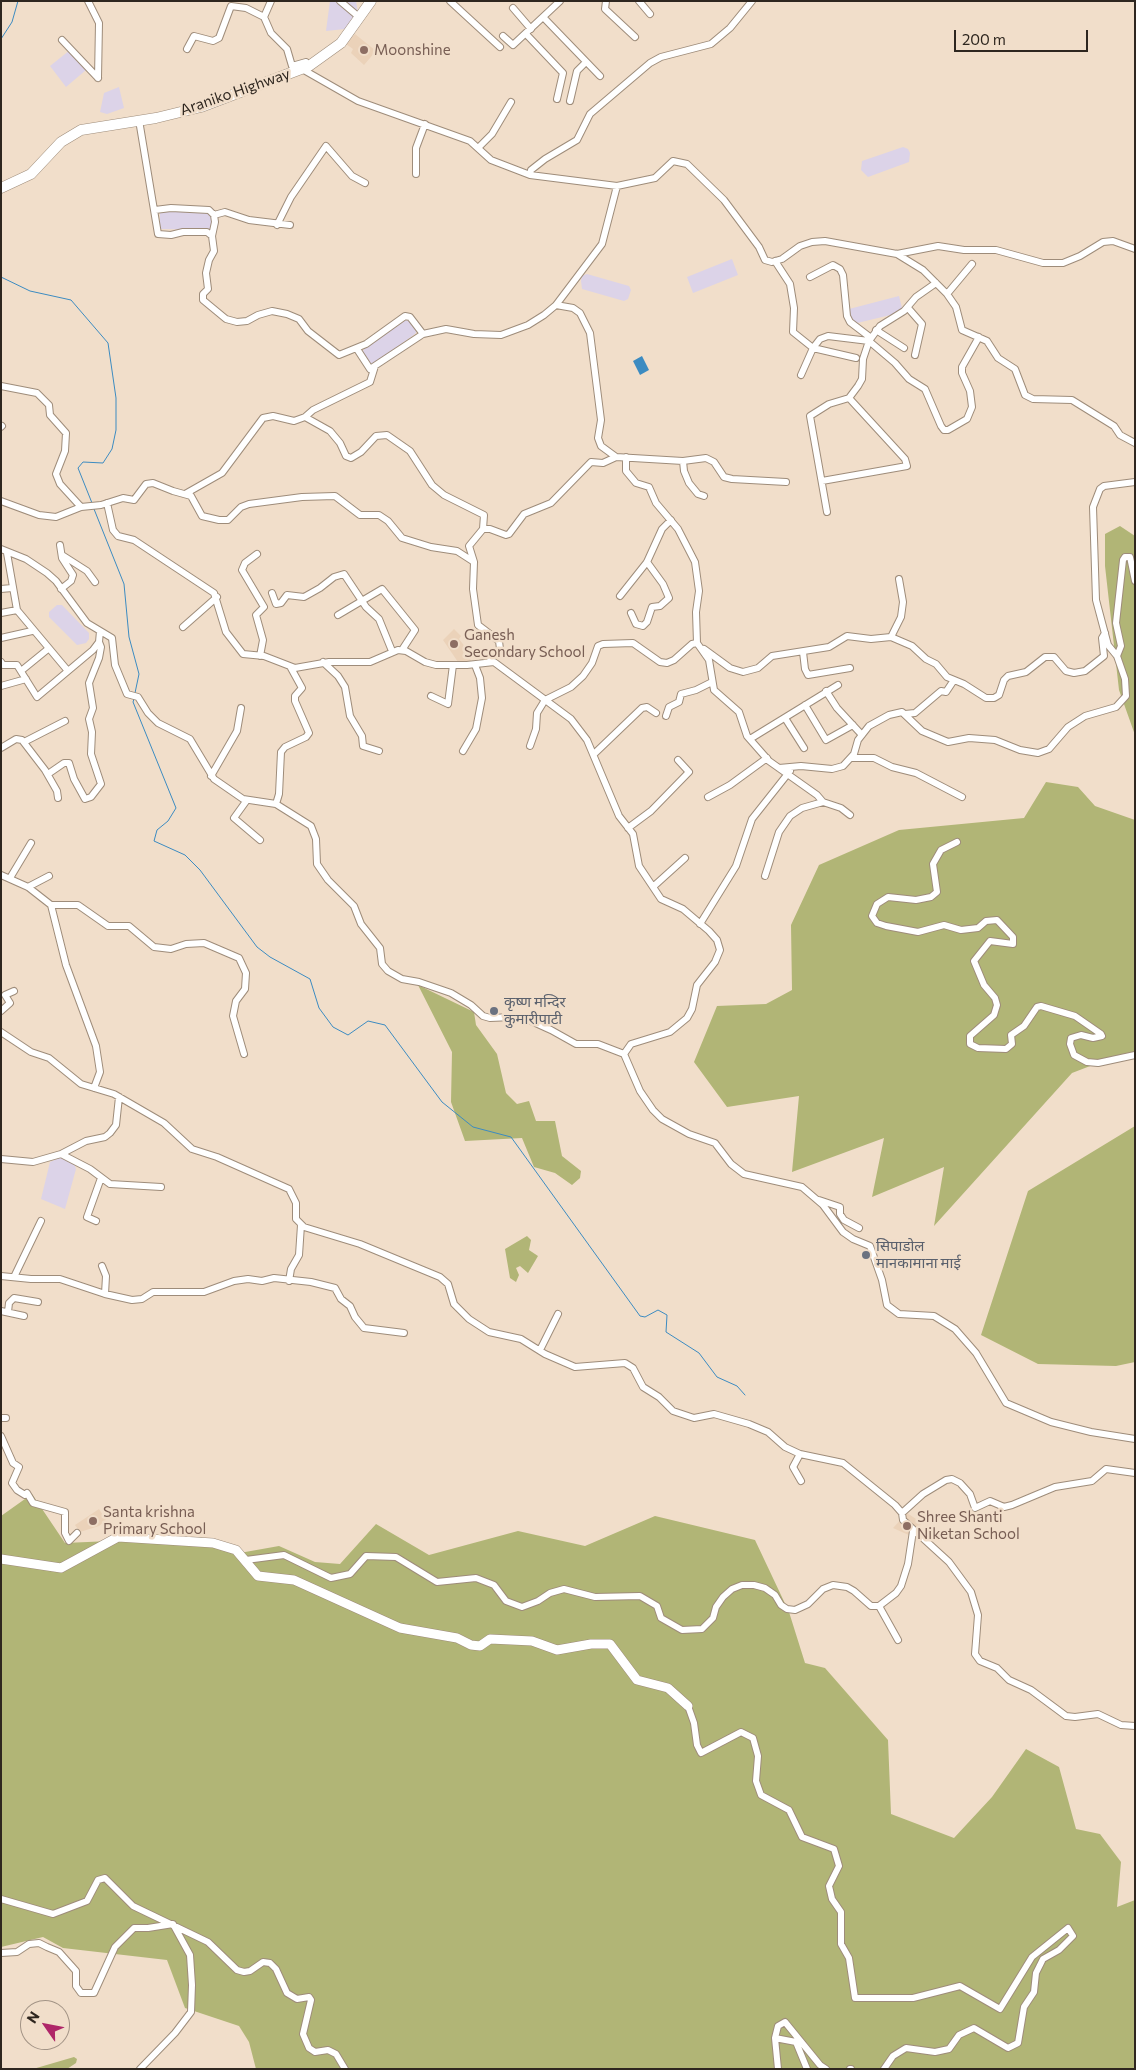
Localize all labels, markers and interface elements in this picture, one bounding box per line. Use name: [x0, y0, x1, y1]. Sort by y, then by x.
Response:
scale bar: [956, 20, 1090, 52]
text: 200 m: [962, 30, 1006, 48]
place label: Moonshine: [374, 41, 451, 59]
marker: Moonshine: [358, 44, 370, 56]
street label: Araniko Highway: [178, 65, 292, 119]
place label: Ganesh Secondary School: [464, 626, 585, 661]
marker: Ganesh Secondary School: [448, 638, 460, 650]
place label: कृष्ण मन्दिर कुमारीपाटी: [504, 993, 566, 1028]
marker: कृष्ण मन्दिर कुमारीपाटी: [488, 1005, 500, 1017]
place label: सिपाडोल मानकामाना माई: [876, 1237, 961, 1272]
marker: सिपाडोल मानकामाना माई: [860, 1249, 872, 1261]
place label: Santa krishna Primary School: [103, 1503, 206, 1538]
place label: Shree Shanti Niketan School: [917, 1508, 1020, 1543]
marker: Santa krishna Primary School: [87, 1515, 99, 1527]
marker: Shree Shanti Niketan School: [901, 1520, 913, 1532]
north arrow: [20, 2000, 70, 2050]
text: N: [23, 2008, 43, 2026]

